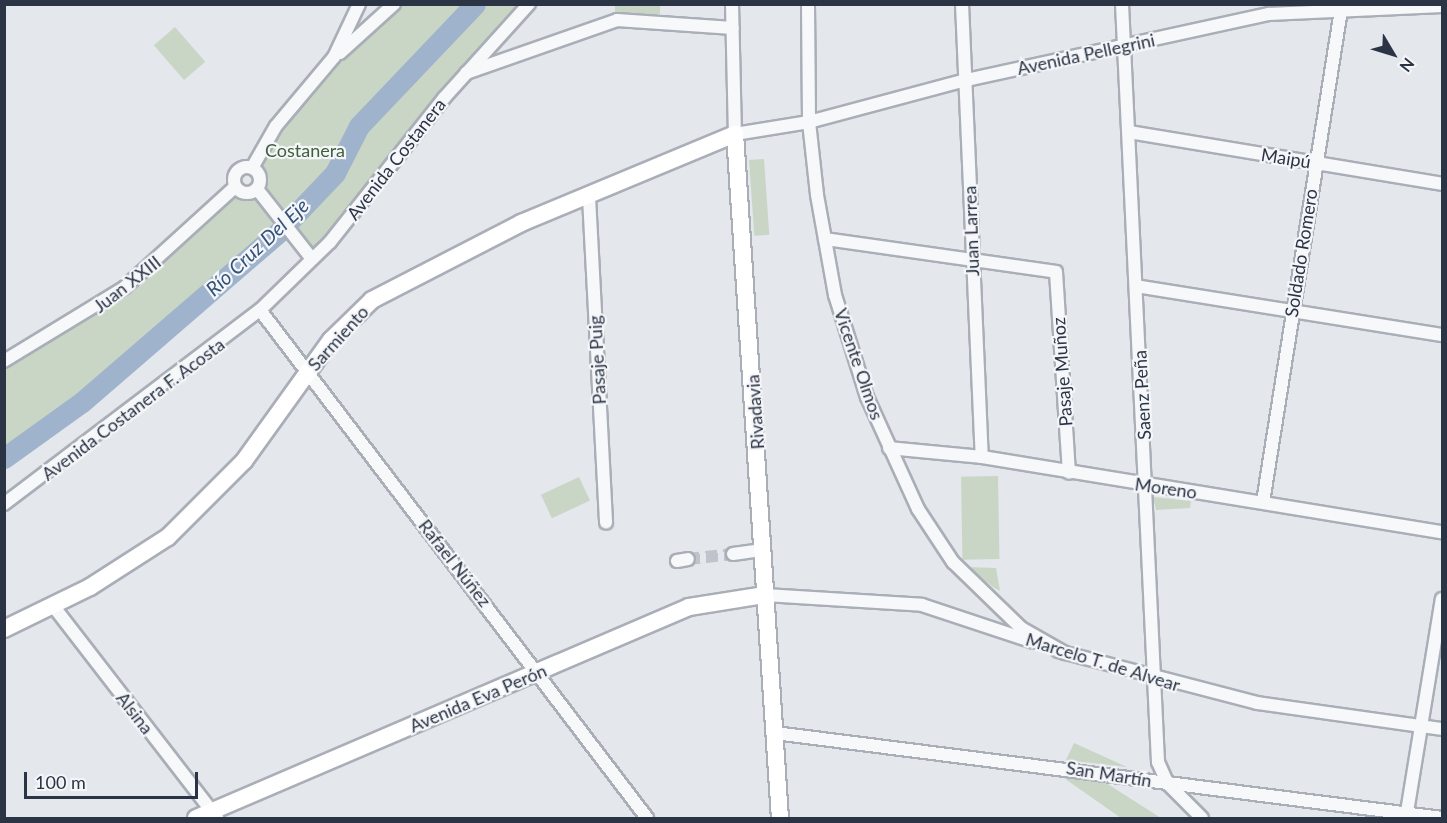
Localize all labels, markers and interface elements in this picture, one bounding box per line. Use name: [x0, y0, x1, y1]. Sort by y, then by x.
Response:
north arrow: [1363, 24, 1423, 84]
street label: Avenida Pellegrini: [1015, 29, 1157, 79]
text: N: [1396, 55, 1419, 76]
street label: Avenida Costanera: [342, 94, 450, 224]
park label: Costanera: [265, 139, 345, 161]
street label: Maipú: [1260, 143, 1312, 173]
street label: Juan Larrea: [959, 185, 983, 277]
street label: Soldado Romero: [1280, 187, 1322, 319]
water label: Río Cruz Del Eje: [201, 193, 313, 301]
street label: Juan XXIII: [89, 251, 165, 317]
street label: Sarmiento: [303, 301, 373, 375]
street label: Vicente Olmos: [830, 306, 888, 422]
street label: Pasaje Puig: [584, 315, 610, 405]
street label: Pasaje Muñoz: [1047, 317, 1077, 427]
street label: Avenida Costanera F. Acosta: [37, 333, 229, 485]
street label: Saenz Peña: [1129, 350, 1155, 440]
street label: Rivadavia: [742, 374, 768, 450]
street label: Moreno: [1134, 473, 1198, 503]
street label: Rafael Núñez: [414, 515, 496, 611]
street label: Marcelo T. de Alvear: [1023, 628, 1183, 696]
street label: Avenida Eva Perón: [406, 659, 550, 737]
street label: Alsina: [112, 688, 158, 738]
street label: San Martín: [1065, 757, 1153, 791]
scale bar: [27, 760, 201, 798]
text: 100 m: [35, 771, 86, 793]

